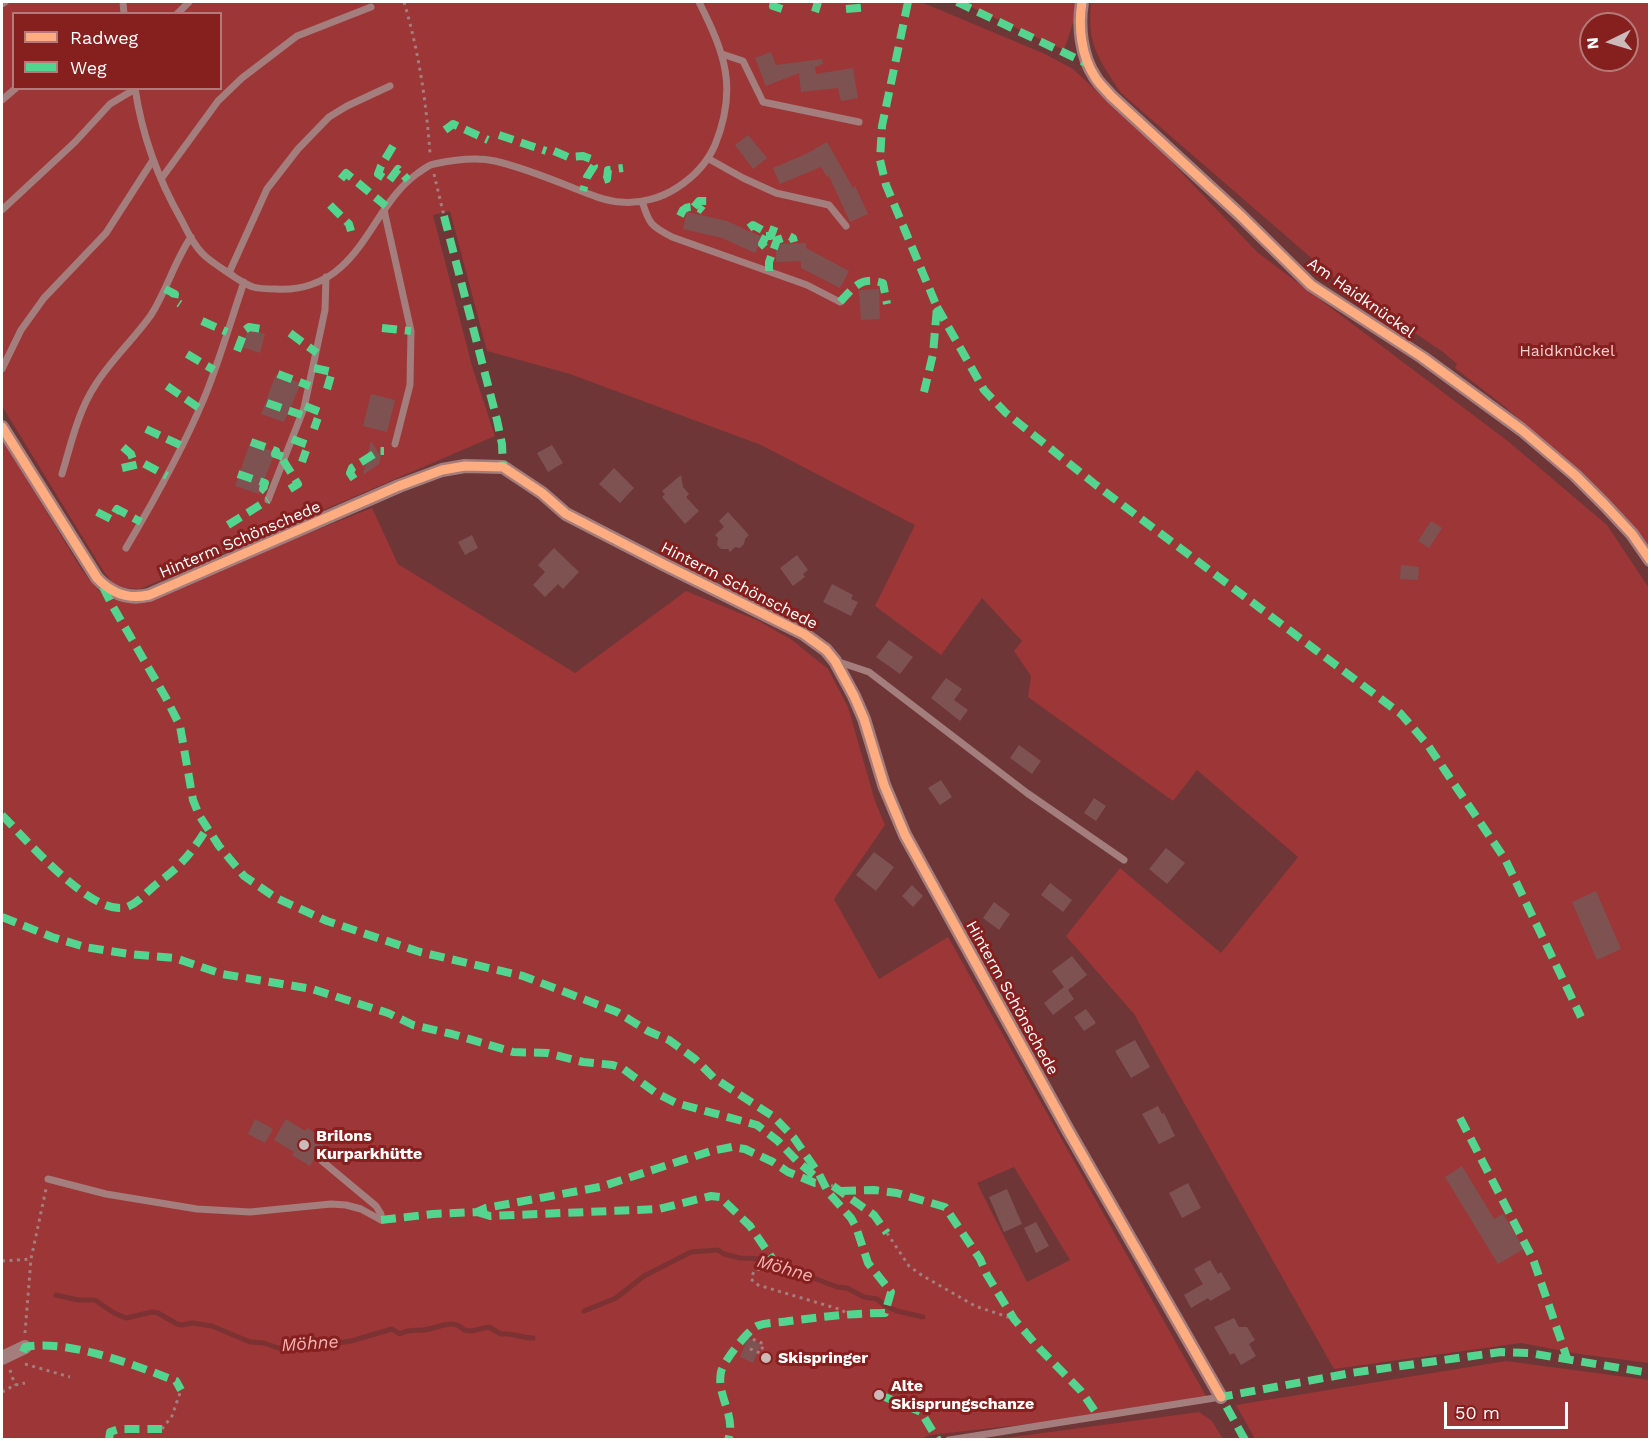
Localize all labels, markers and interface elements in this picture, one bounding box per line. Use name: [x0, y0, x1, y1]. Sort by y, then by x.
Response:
legend: [12, 12, 222, 90]
north arrow: [1579, 12, 1639, 72]
text: Radweg: [70, 27, 138, 48]
text: N: [1583, 37, 1603, 50]
text: Weg: [70, 57, 107, 78]
street label: Am Haidknückel: [1303, 254, 1419, 342]
park label: Haidknückel: [1519, 341, 1615, 361]
street label: Hinterm Schönschede: [156, 497, 324, 583]
street label: Hinterm Schönschede: [657, 538, 821, 634]
street label: Hinterm Schönschede: [962, 918, 1062, 1078]
place label: Brilons Kurparkhütte: [316, 1126, 422, 1164]
marker: Brilons Kurparkhütte: [297, 1138, 311, 1152]
water label: Möhne: [754, 1251, 816, 1287]
water label: Möhne: [281, 1331, 339, 1357]
place label: Skispringer: [778, 1348, 868, 1368]
marker: Skispringer: [759, 1351, 773, 1365]
place label: Alte Skisprungschanze: [891, 1376, 1034, 1414]
marker: Alte Skisprungschanze: [872, 1388, 886, 1402]
scale bar: [1447, 1390, 1572, 1428]
text: 50 m: [1455, 1402, 1500, 1423]

